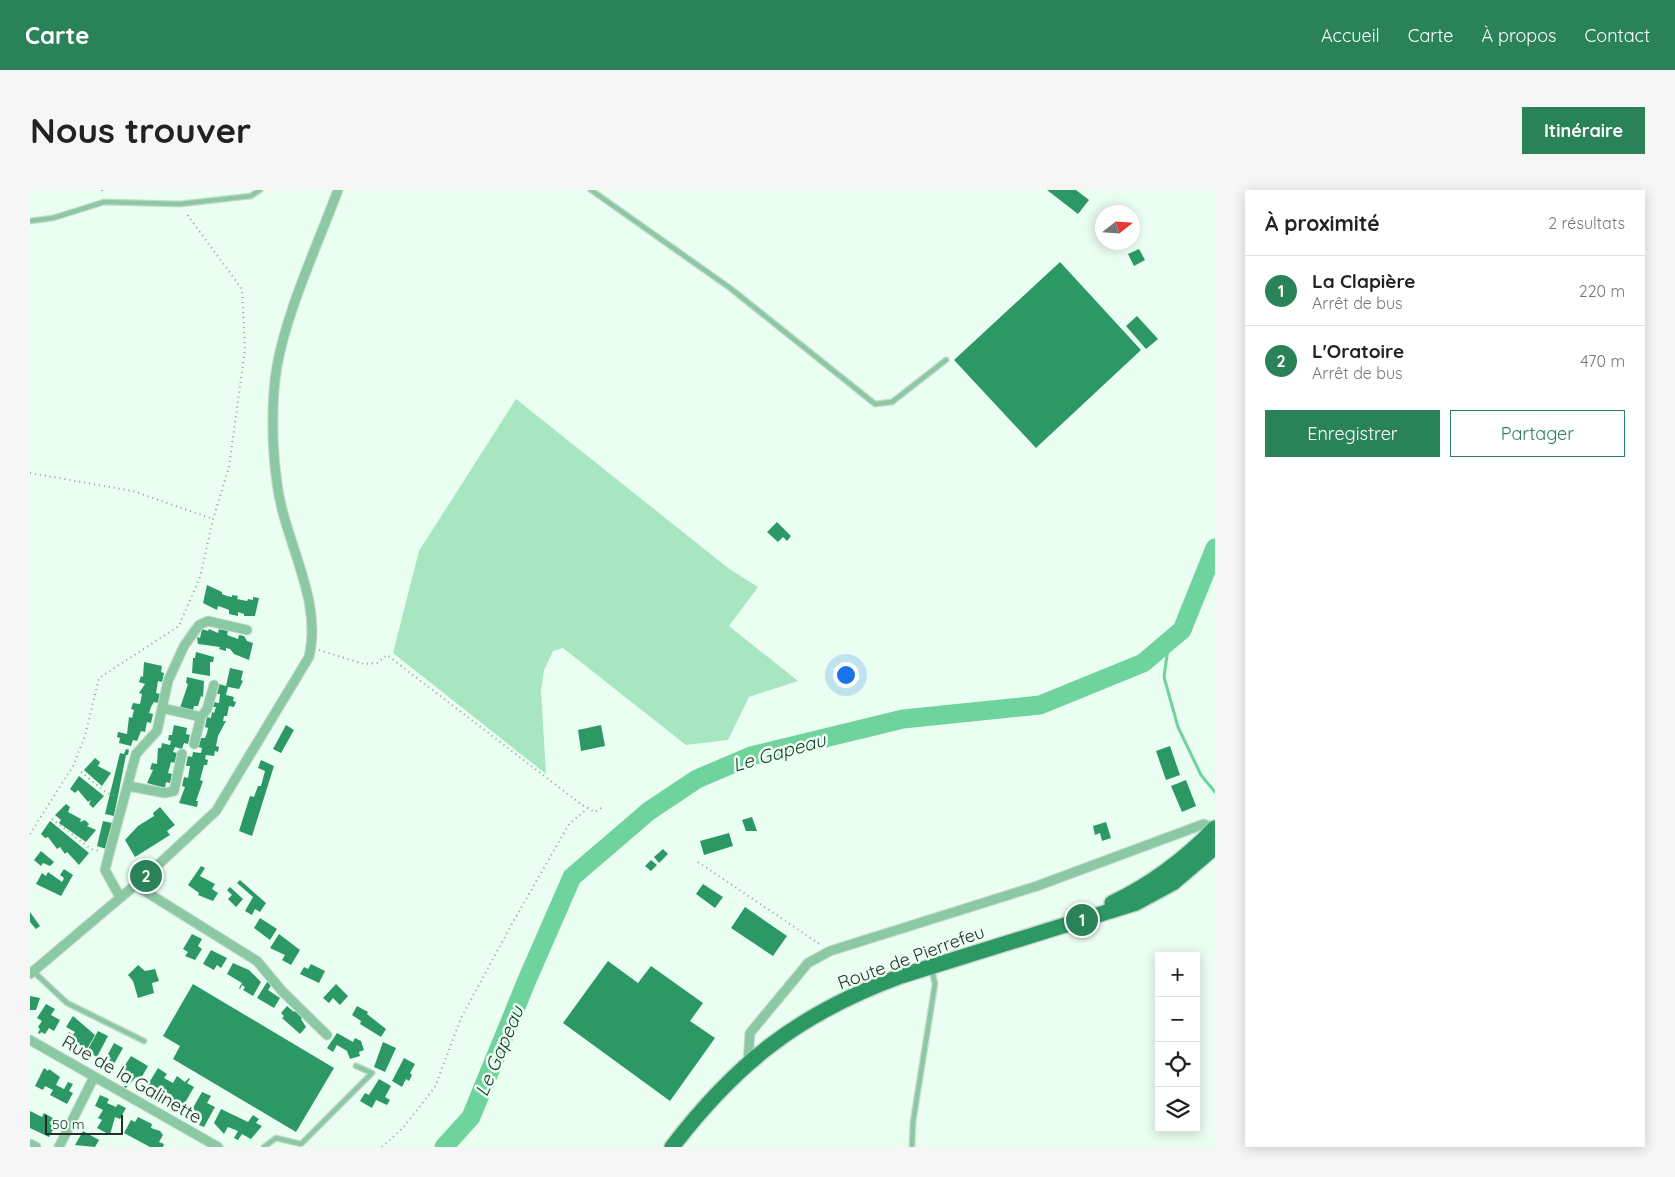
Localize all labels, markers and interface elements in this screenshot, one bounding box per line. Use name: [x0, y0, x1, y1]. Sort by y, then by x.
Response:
text: Carte: [25, 20, 89, 50]
text: Accueil: [1321, 24, 1380, 47]
text: Carte: [1408, 24, 1453, 47]
text: À propos: [1481, 24, 1557, 47]
text: Contact: [1585, 24, 1650, 47]
button: Itinéraire: [1522, 107, 1645, 154]
text: Nous trouver: [30, 108, 251, 152]
north arrow: [1095, 205, 1140, 250]
text: À proximité: [1265, 210, 1380, 236]
text: 2 résultats: [1548, 213, 1625, 233]
text: La Clapière: [1312, 269, 1416, 293]
text: 1: [1278, 281, 1284, 301]
text: 220 m: [1579, 281, 1625, 301]
text: Arrêt de bus: [1312, 293, 1403, 313]
text: L'Oratoire: [1312, 339, 1404, 363]
text: 2: [1276, 351, 1286, 371]
text: 470 m: [1580, 351, 1625, 371]
text: Arrêt de bus: [1312, 363, 1403, 383]
button: Enregistrer: [1265, 410, 1440, 457]
button: Partager: [1450, 410, 1625, 457]
your location: [833, 662, 859, 688]
water label: Le Gapeau: [730, 727, 829, 777]
pin: 2: [130, 857, 162, 895]
pin: 1: [1066, 901, 1098, 939]
street label: Route de Pierrefeu: [834, 920, 988, 994]
map controls: [1155, 952, 1200, 1132]
button: +: [1155, 952, 1200, 997]
button: −: [1155, 997, 1200, 1042]
water label: Le Gapeau: [469, 1001, 529, 1100]
street label: Rue de la Galinette: [58, 1030, 206, 1128]
button: locate: [1155, 1042, 1200, 1087]
button: layers: [1155, 1087, 1200, 1132]
scale bar: [45, 1112, 122, 1135]
text: 50 m: [52, 1115, 85, 1133]

